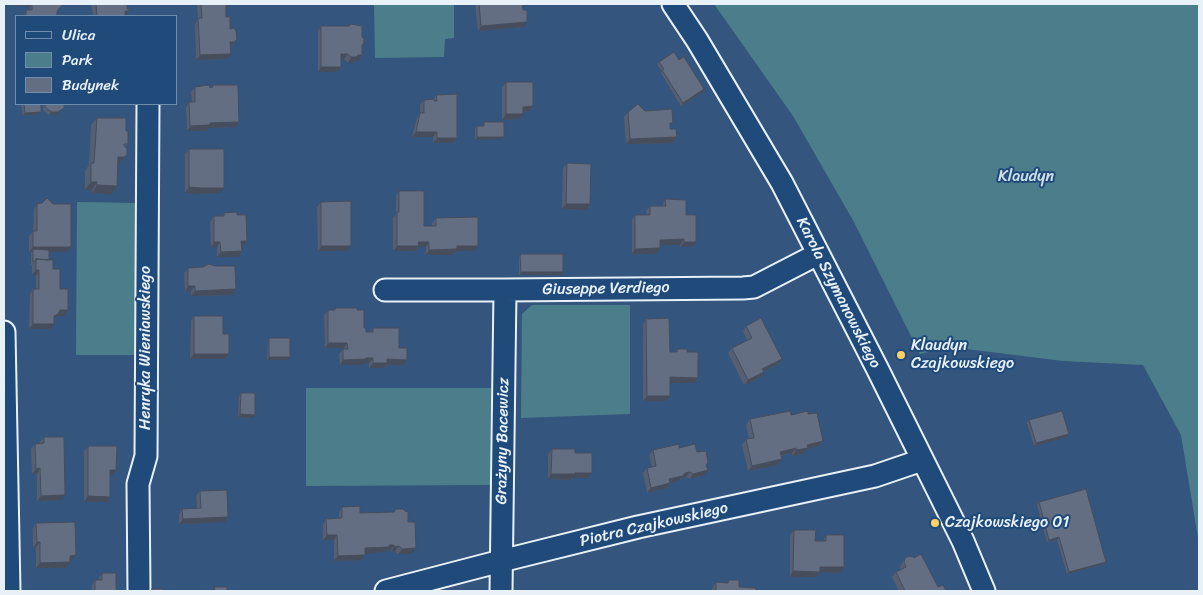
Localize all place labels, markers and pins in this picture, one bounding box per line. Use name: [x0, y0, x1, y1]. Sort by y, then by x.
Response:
place label: Klaudyn Czajkowskiego: [911, 336, 1014, 374]
marker: Klaudyn Czajkowskiego: [895, 349, 907, 361]
place label: Czajkowskiego 01: [945, 513, 1069, 533]
marker: Czajkowskiego 01: [929, 517, 941, 529]

